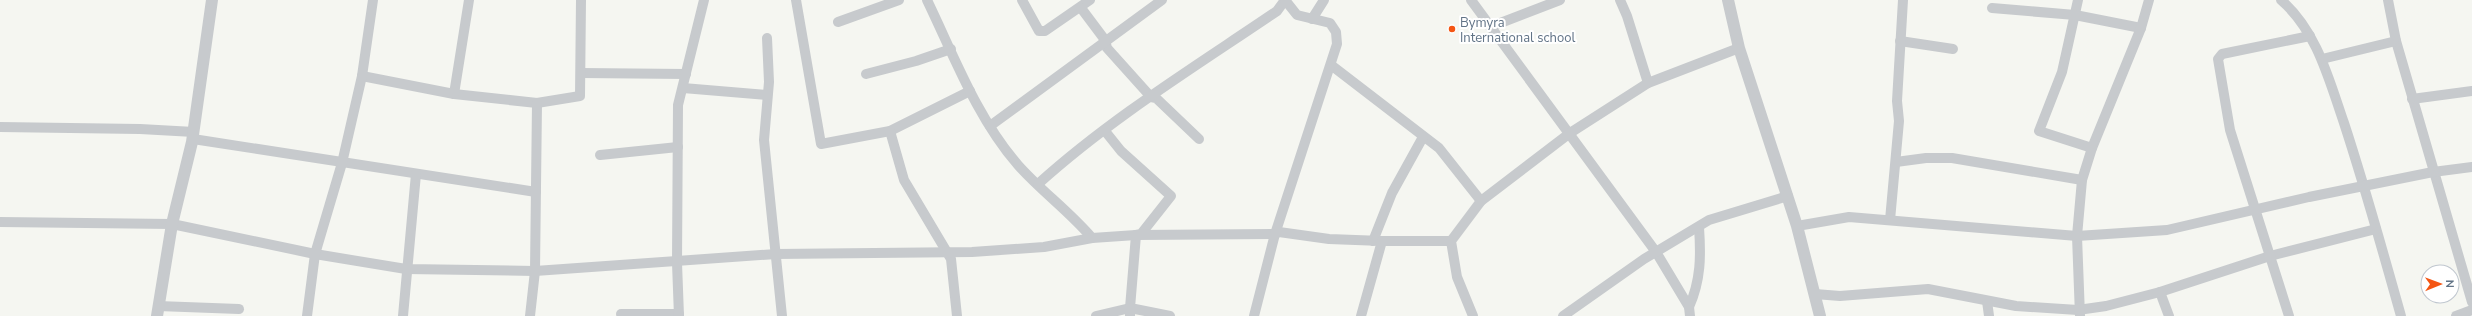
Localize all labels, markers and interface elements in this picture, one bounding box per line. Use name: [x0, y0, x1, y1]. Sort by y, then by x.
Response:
place label: Bymyra International school: [1460, 14, 1575, 47]
marker: Bymyra International school: [1447, 24, 1457, 34]
north arrow: [2420, 264, 2460, 304]
text: N: [2442, 280, 2457, 288]

